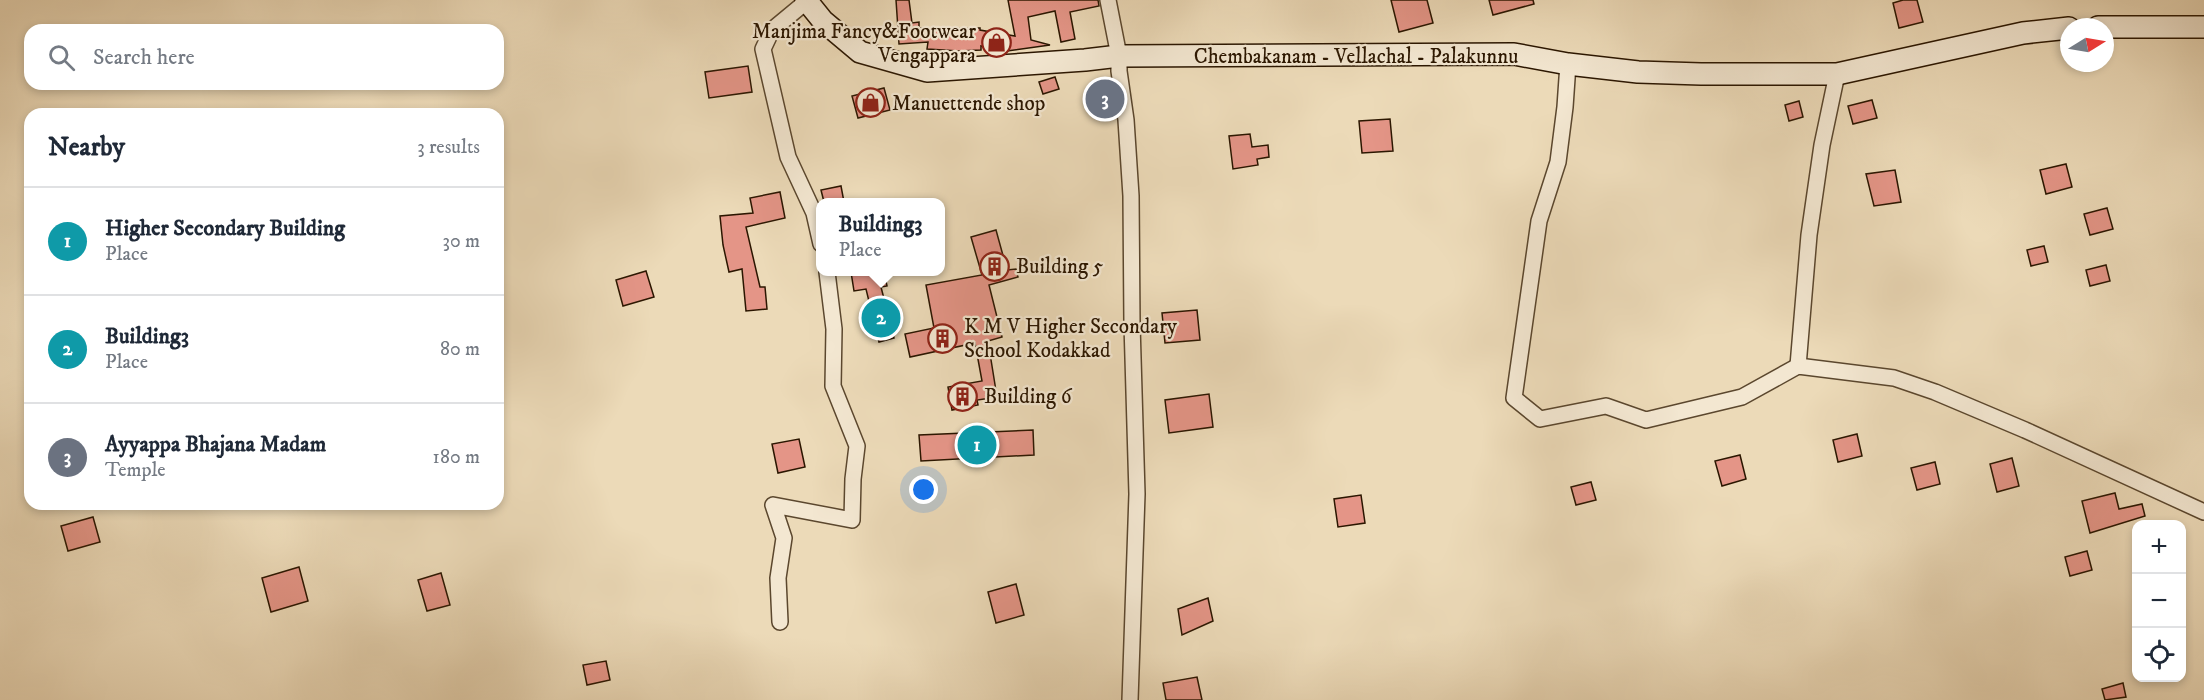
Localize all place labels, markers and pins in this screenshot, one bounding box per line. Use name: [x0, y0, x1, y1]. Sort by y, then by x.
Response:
place label: Manjima Fancy&Footwear Vengappara: [752, 19, 976, 69]
shop icon: Manjima Fancy&Footwear Vengappara: [981, 27, 1013, 59]
pin: 3: [1086, 76, 1124, 122]
shop icon: Manuettende shop: [855, 87, 887, 119]
place label: Manuettende shop: [892, 91, 1045, 117]
building icon: Building 5: [979, 250, 1011, 282]
place label: Building 5: [1016, 254, 1103, 280]
pin: 2: [862, 296, 900, 340]
place label: K M V Higher Secondary School Kodakkad: [964, 314, 1178, 364]
building icon: K M V Higher Secondary School Kodakkad: [927, 322, 959, 354]
building icon: Building 6: [947, 380, 979, 412]
place label: Building 6: [984, 384, 1073, 410]
pin: 1: [958, 422, 996, 468]

